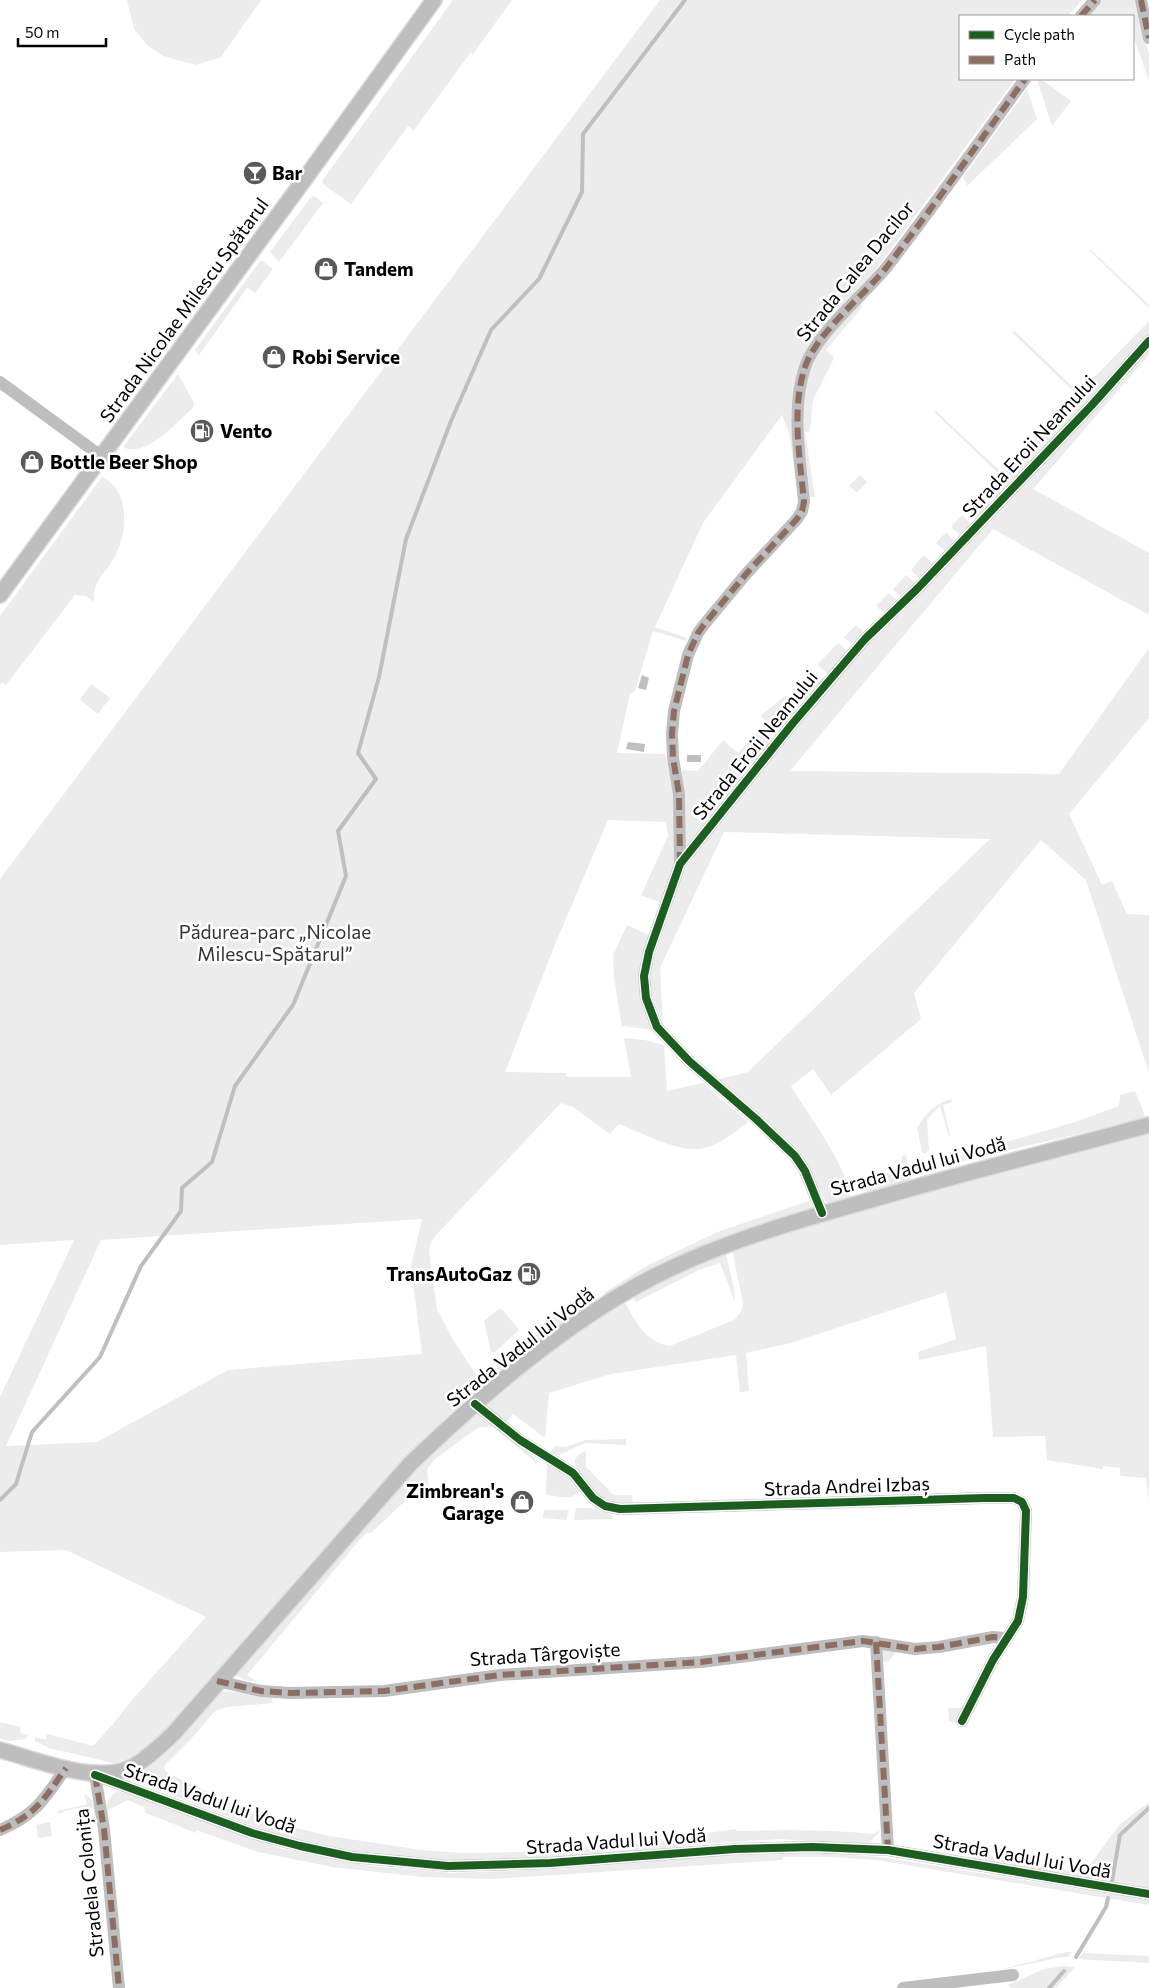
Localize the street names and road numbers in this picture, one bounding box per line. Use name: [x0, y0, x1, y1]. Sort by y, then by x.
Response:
street label: Strada Nicolae Milescu Spătarul: [94, 193, 273, 427]
street label: Strada Calea Dacilor: [791, 196, 919, 346]
street label: Strada Eroii Neamului: [957, 370, 1100, 521]
street label: Strada Eroii Neamului: [687, 665, 822, 824]
street label: Strada Vadul lui Vodă: [828, 1131, 1008, 1200]
street label: Strada Vadul lui Vodă: [441, 1282, 598, 1411]
street label: Strada Andrei Izbaș: [764, 1471, 930, 1502]
street label: Strada Târgoviște: [469, 1637, 621, 1672]
street label: Strada Vadul lui Vodă: [121, 1757, 299, 1838]
street label: Stradela Colonița: [69, 1807, 110, 1959]
street label: Strada Vadul lui Vodă: [525, 1823, 707, 1858]
street label: Strada Vadul lui Vodă: [931, 1829, 1113, 1883]

